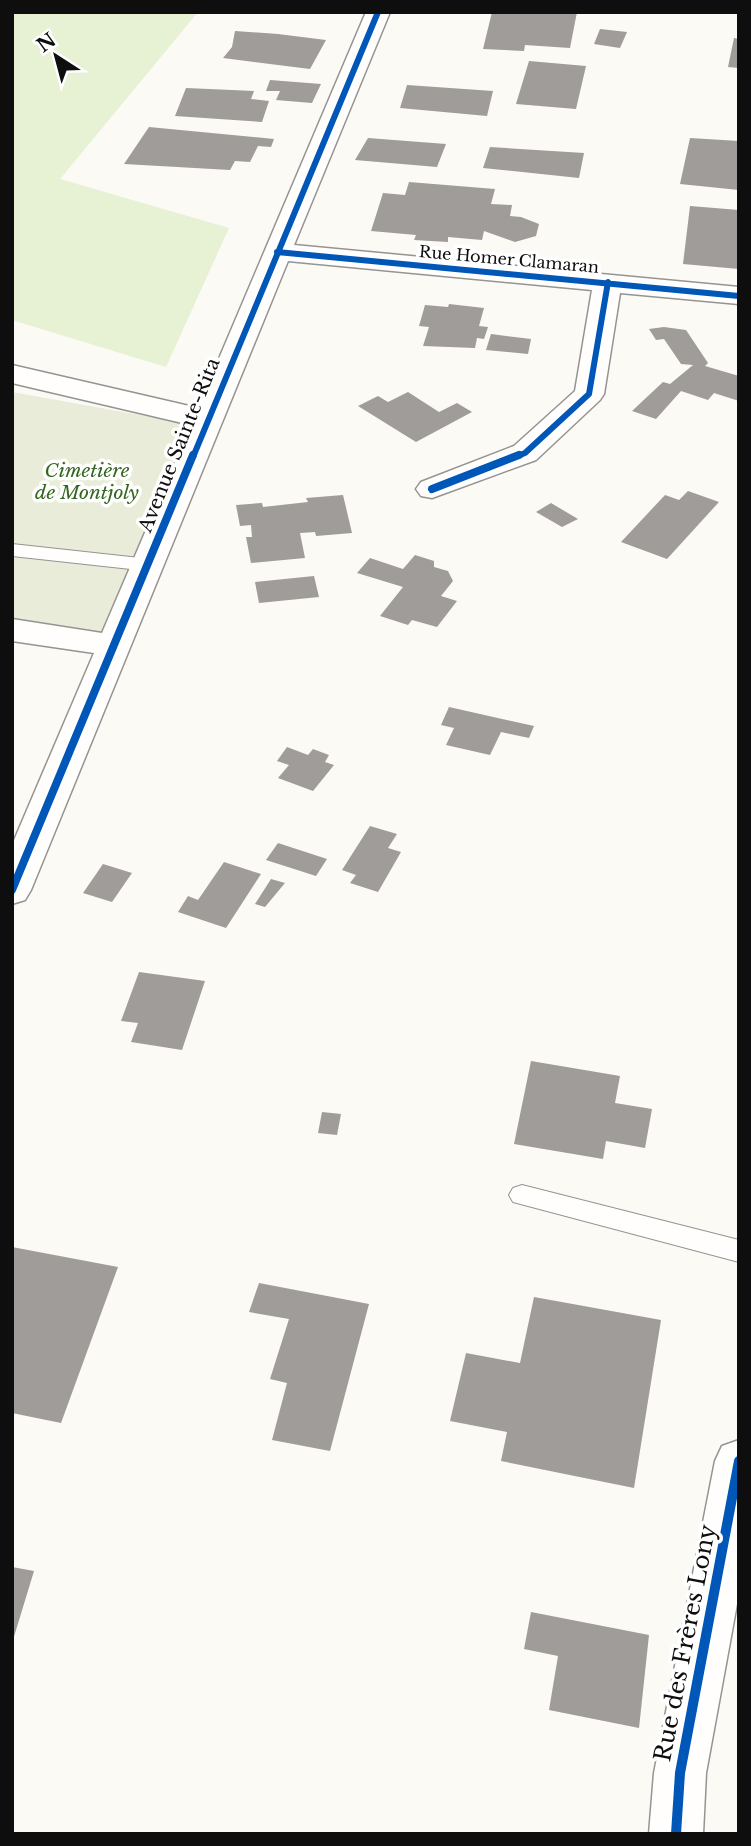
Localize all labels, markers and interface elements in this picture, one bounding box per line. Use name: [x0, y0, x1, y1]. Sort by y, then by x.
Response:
north arrow: [21, 21, 91, 91]
text: N: [32, 28, 60, 57]
street label: Rue Homer Clamaran: [418, 241, 600, 277]
street label: Avenue Sainte-Rita: [133, 354, 225, 536]
park label: Cimetière de Montjoly: [35, 459, 139, 504]
street label: Rue des Frères Lony: [648, 1522, 722, 1764]

